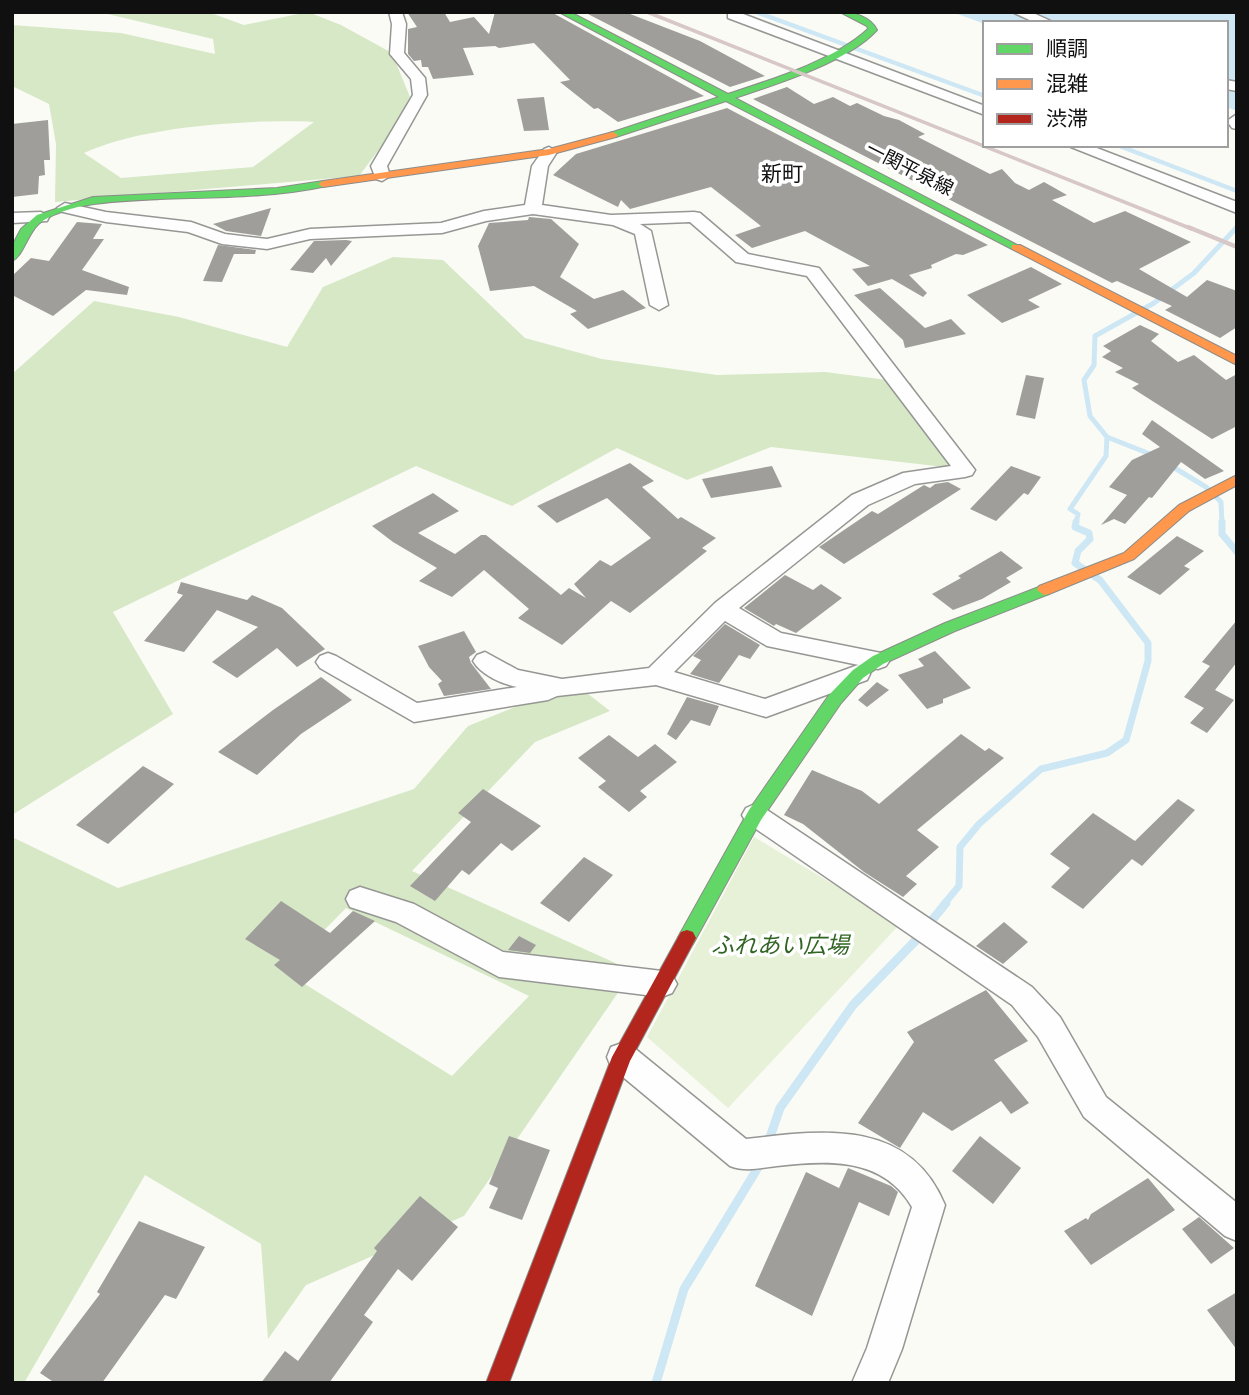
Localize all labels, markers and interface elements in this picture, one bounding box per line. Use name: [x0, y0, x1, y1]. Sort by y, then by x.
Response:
legend: [983, 21, 1228, 147]
text: 順調: [1046, 32, 1088, 62]
text: 混雑: [1046, 67, 1088, 97]
text: 渋滞: [1046, 102, 1088, 132]
street label: 一関平泉線: [862, 133, 959, 200]
district label: 新町: [761, 157, 803, 187]
park label: ふれあい広場: [711, 926, 852, 960]

